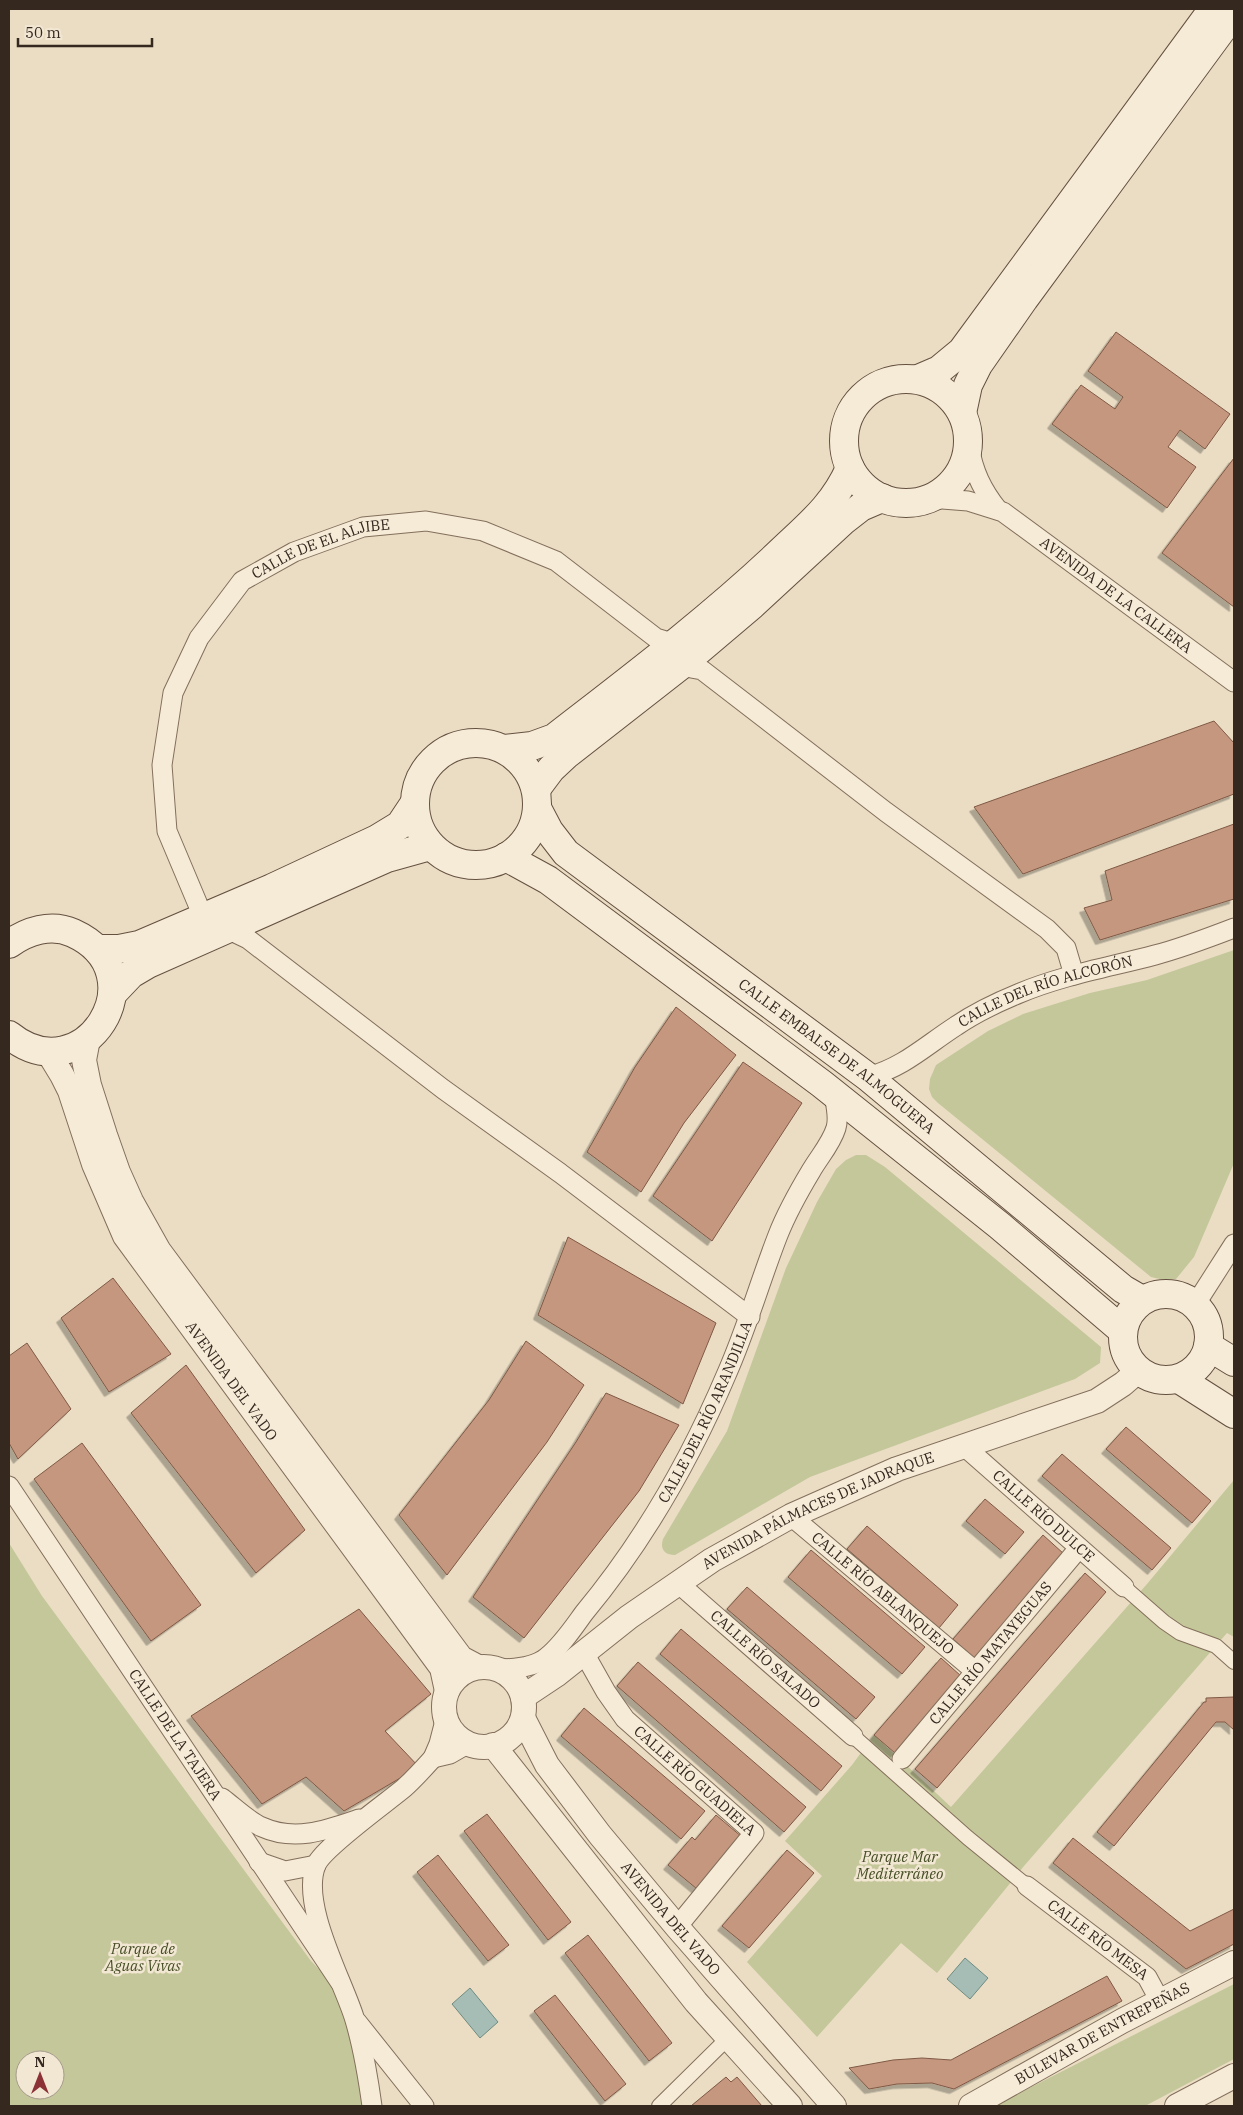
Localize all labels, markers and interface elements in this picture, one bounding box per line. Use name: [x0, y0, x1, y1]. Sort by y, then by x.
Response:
scale bar: [18, 15, 151, 47]
text: 50 m: [25, 23, 61, 42]
street label: CALLE DE EL ALJIBE: [248, 514, 391, 583]
street label: AVENIDA DE LA CALLERA: [1036, 532, 1197, 657]
street label: CALLE DEL RÍO ALCORÓN: [954, 951, 1134, 1031]
street label: CALLE EMBALSE DE ALMOGUERA: [735, 974, 940, 1138]
street label: AVENIDA DEL VADO: [182, 1317, 282, 1444]
street label: CALLE DEL RÍO ARANDILLA: [654, 1317, 756, 1506]
street label: AVENIDA PÁLMACES DE JADRAQUE: [698, 1447, 937, 1573]
street label: CALLE RÍO DULCE: [989, 1466, 1099, 1566]
street label: CALLE RÍO ABLANQUEJO: [808, 1527, 958, 1658]
street label: CALLE RÍO MATAYEGUAS: [925, 1577, 1056, 1728]
street label: CALLE RÍO SALADO: [707, 1606, 825, 1712]
street label: CALLE DE LA TAJERA: [125, 1665, 226, 1804]
street label: CALLE RÍO GUADIELA: [630, 1721, 761, 1840]
park label: Parque Mar Mediterráneo: [856, 1847, 943, 1883]
street label: AVENIDA DEL VADO: [617, 1857, 725, 1979]
street label: CALLE RÍO MESA: [1044, 1895, 1153, 1984]
park label: Parque de Aguas Vivas: [104, 1939, 181, 1975]
street label: BULEVAR DE ENTREPEÑAS: [1011, 1978, 1193, 2089]
north arrow: [15, 2050, 65, 2100]
text: N: [34, 2053, 46, 2071]

